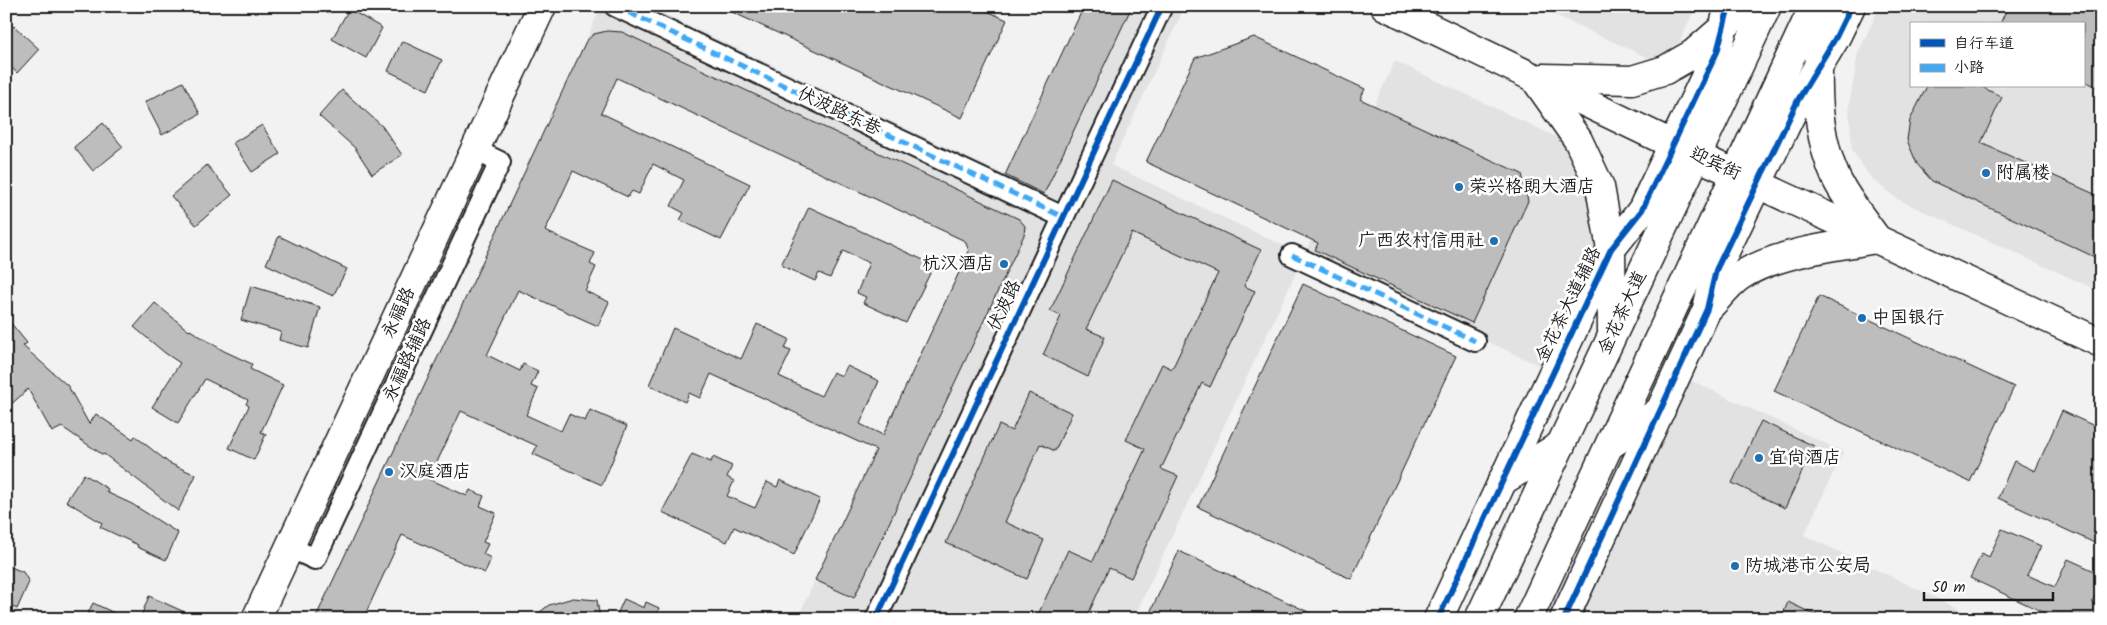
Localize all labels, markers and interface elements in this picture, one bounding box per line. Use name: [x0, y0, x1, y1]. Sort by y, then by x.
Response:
legend: [1910, 22, 2084, 88]
text: 自行车道: [1954, 32, 2014, 56]
text: 小路: [1954, 56, 1984, 80]
street label: 伏波路东巷: [792, 80, 886, 144]
street label: 迎宾街: [1684, 139, 1746, 189]
place label: 附属楼: [1996, 159, 2050, 188]
marker: 附属楼: [1980, 167, 1992, 179]
place label: 荣兴格朗大酒店: [1469, 173, 1595, 202]
marker: 荣兴格朗大酒店: [1453, 181, 1465, 193]
place label: 广西农村信用社: [1358, 227, 1484, 256]
marker: 广西农村信用社: [1488, 235, 1500, 247]
street label: 金花茶大道辅路: [1528, 242, 1610, 368]
place label: 杭汉酒店: [922, 250, 994, 279]
marker: 杭汉酒店: [998, 258, 1010, 270]
street label: 金花茶大道: [1591, 266, 1655, 360]
street label: 伏波路: [980, 275, 1030, 337]
street label: 永福路: [374, 282, 424, 344]
place label: 中国银行: [1872, 304, 1944, 333]
marker: 中国银行: [1856, 312, 1868, 324]
street label: 永福路辅路: [376, 313, 440, 407]
place label: 宜尚酒店: [1769, 444, 1841, 473]
marker: 宜尚酒店: [1753, 452, 1765, 464]
place label: 汉庭酒店: [399, 458, 471, 487]
marker: 汉庭酒店: [383, 466, 395, 478]
place label: 防城港市公安局: [1745, 552, 1871, 581]
marker: 防城港市公安局: [1729, 560, 1741, 572]
scale bar: [1924, 570, 2053, 602]
text: 50 m: [1932, 576, 1966, 600]

